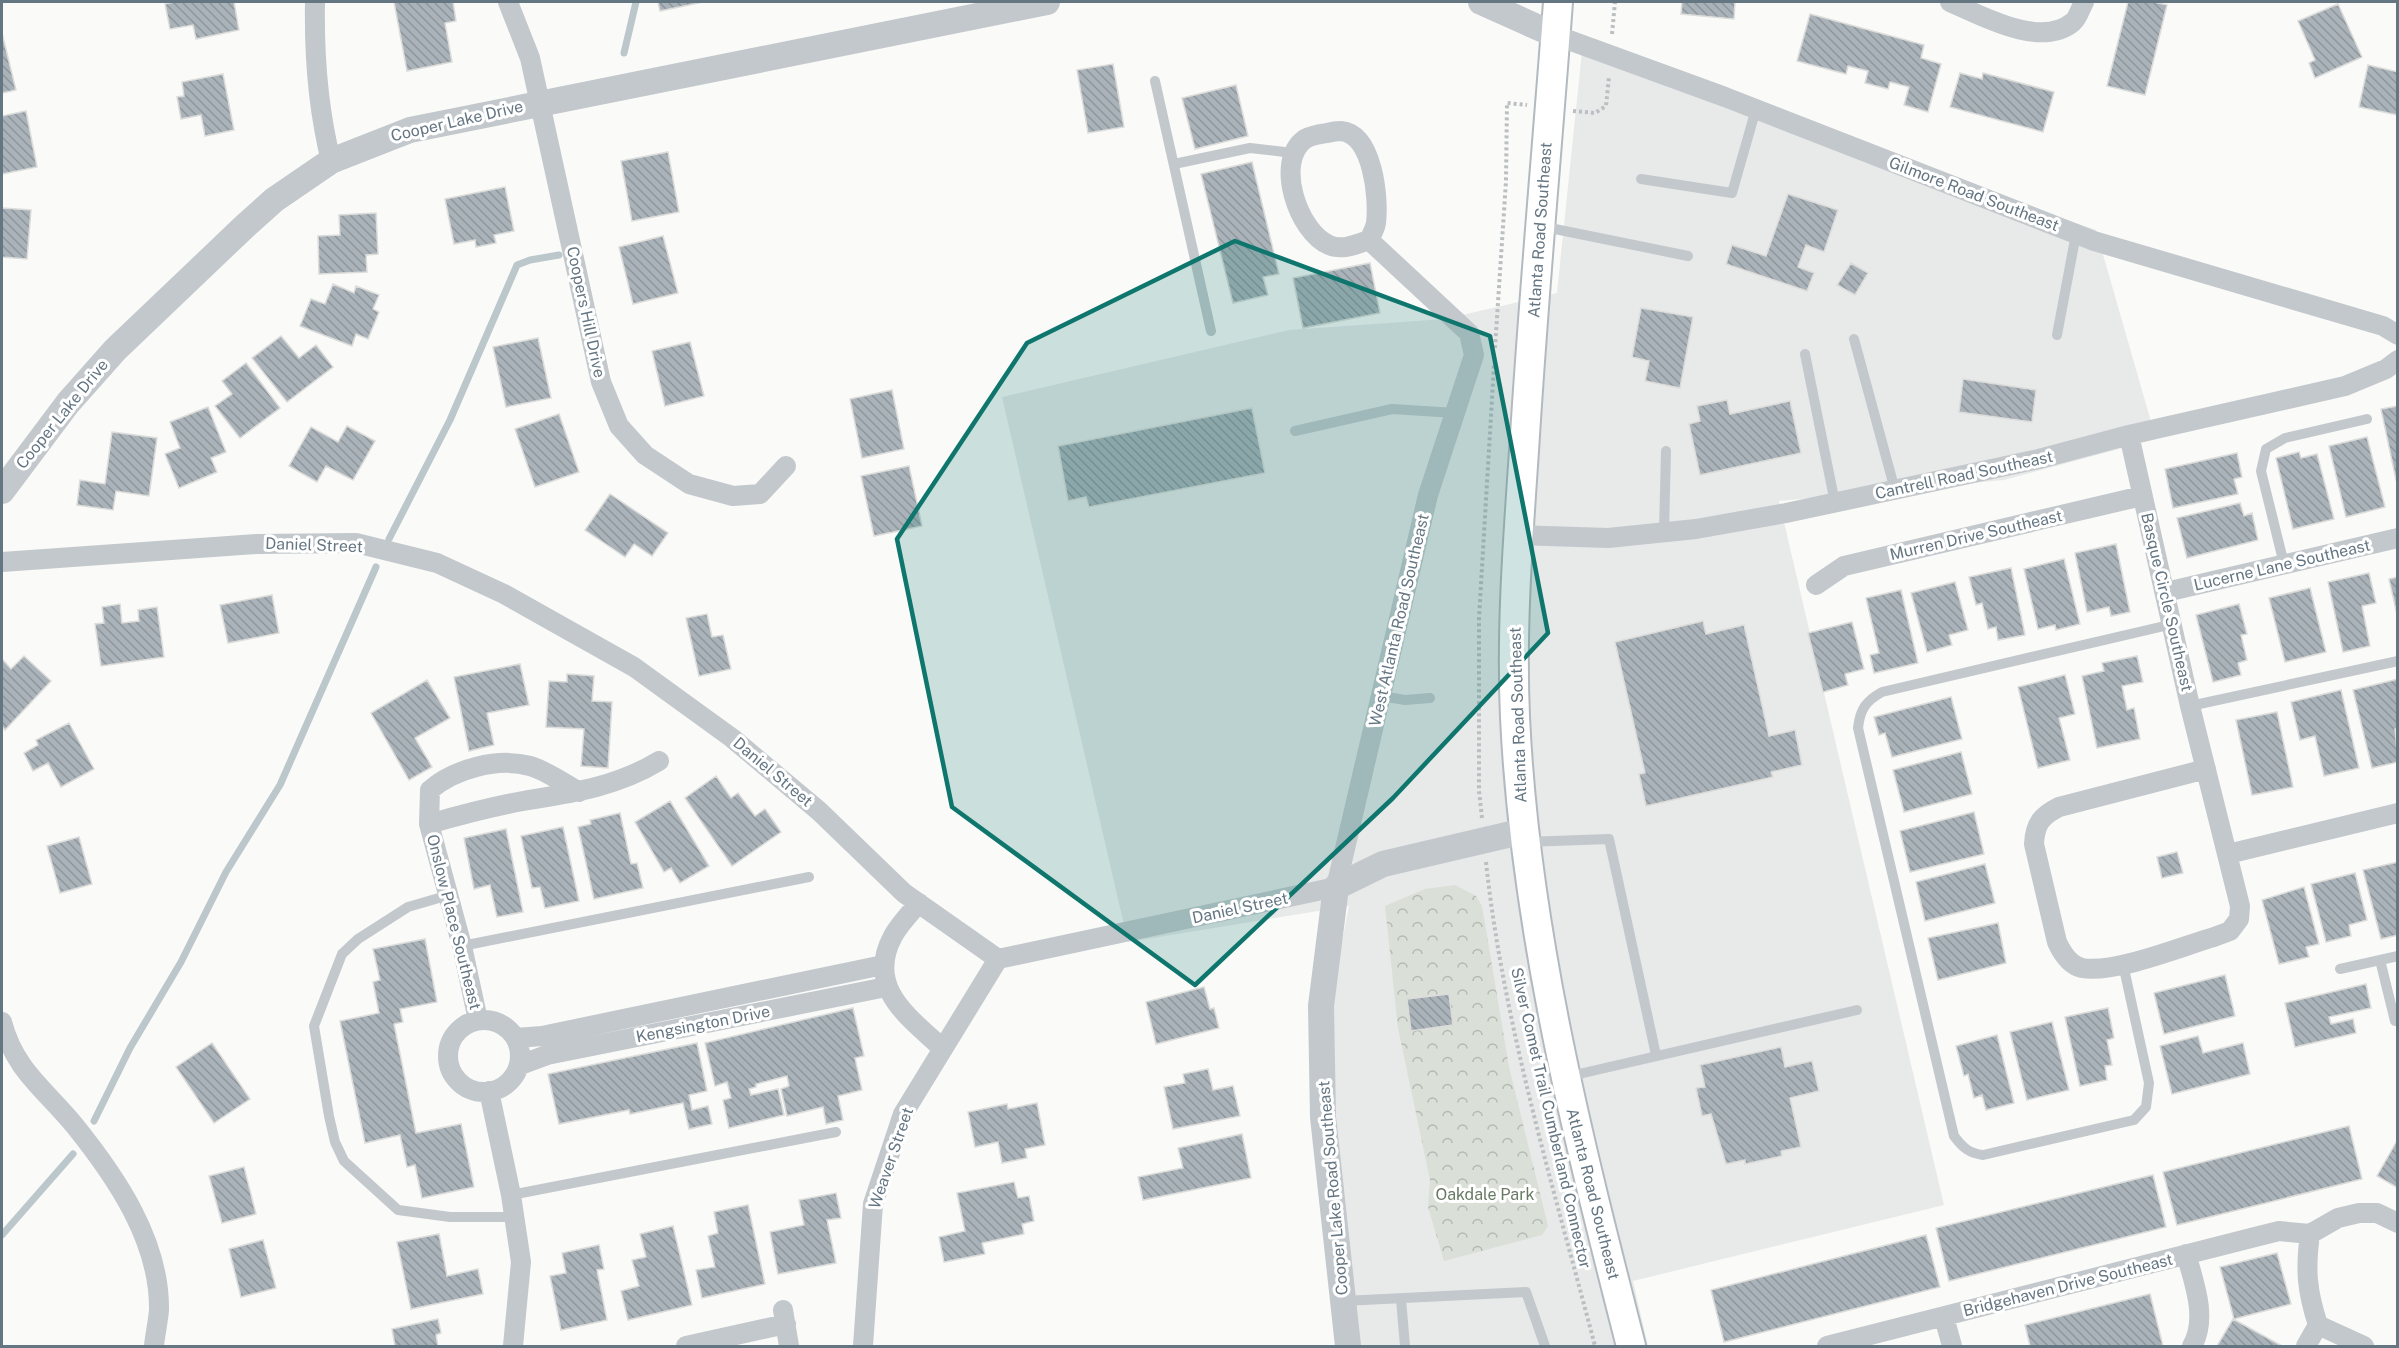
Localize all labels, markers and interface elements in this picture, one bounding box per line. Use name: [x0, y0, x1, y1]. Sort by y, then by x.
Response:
street label: Cooper Lake Drive: [389, 97, 525, 145]
street label: Atlanta Road Southeast: [1524, 141, 1556, 319]
street label: Gilmore Road Southeast: [1886, 153, 2062, 235]
street label: Coopers Hill Drive: [563, 245, 609, 379]
street label: Cooper Lake Drive: [12, 355, 112, 473]
street label: Cantrell Road Southeast: [1873, 447, 2055, 503]
street label: Murren Drive Southeast: [1888, 506, 2064, 564]
street label: Basque Circle Southeast: [2137, 511, 2197, 693]
street label: West Atlanta Road Southeast: [1365, 512, 1433, 728]
street label: Daniel Street: [265, 534, 363, 556]
street label: Lucerne Lane Southeast: [2192, 535, 2372, 595]
street label: Atlanta Road Southeast: [1505, 627, 1531, 803]
street label: Daniel Street: [729, 733, 817, 811]
street label: Onslow Place Southeast: [423, 832, 485, 1012]
street label: Daniel Street: [1190, 889, 1290, 927]
street label: Silver Comet Trail Cumberland Connector: [1507, 966, 1595, 1270]
street label: Kengsington Drive: [634, 1002, 772, 1046]
street label: Cooper Lake Road Southeast: [1314, 1080, 1352, 1296]
street label: Weaver Street: [865, 1105, 917, 1211]
street label: Atlanta Road Southeast: [1562, 1106, 1624, 1282]
park label: Oakdale Park: [1436, 1185, 1534, 1204]
street label: Bridgehaven Drive Southeast: [1961, 1250, 2175, 1320]

